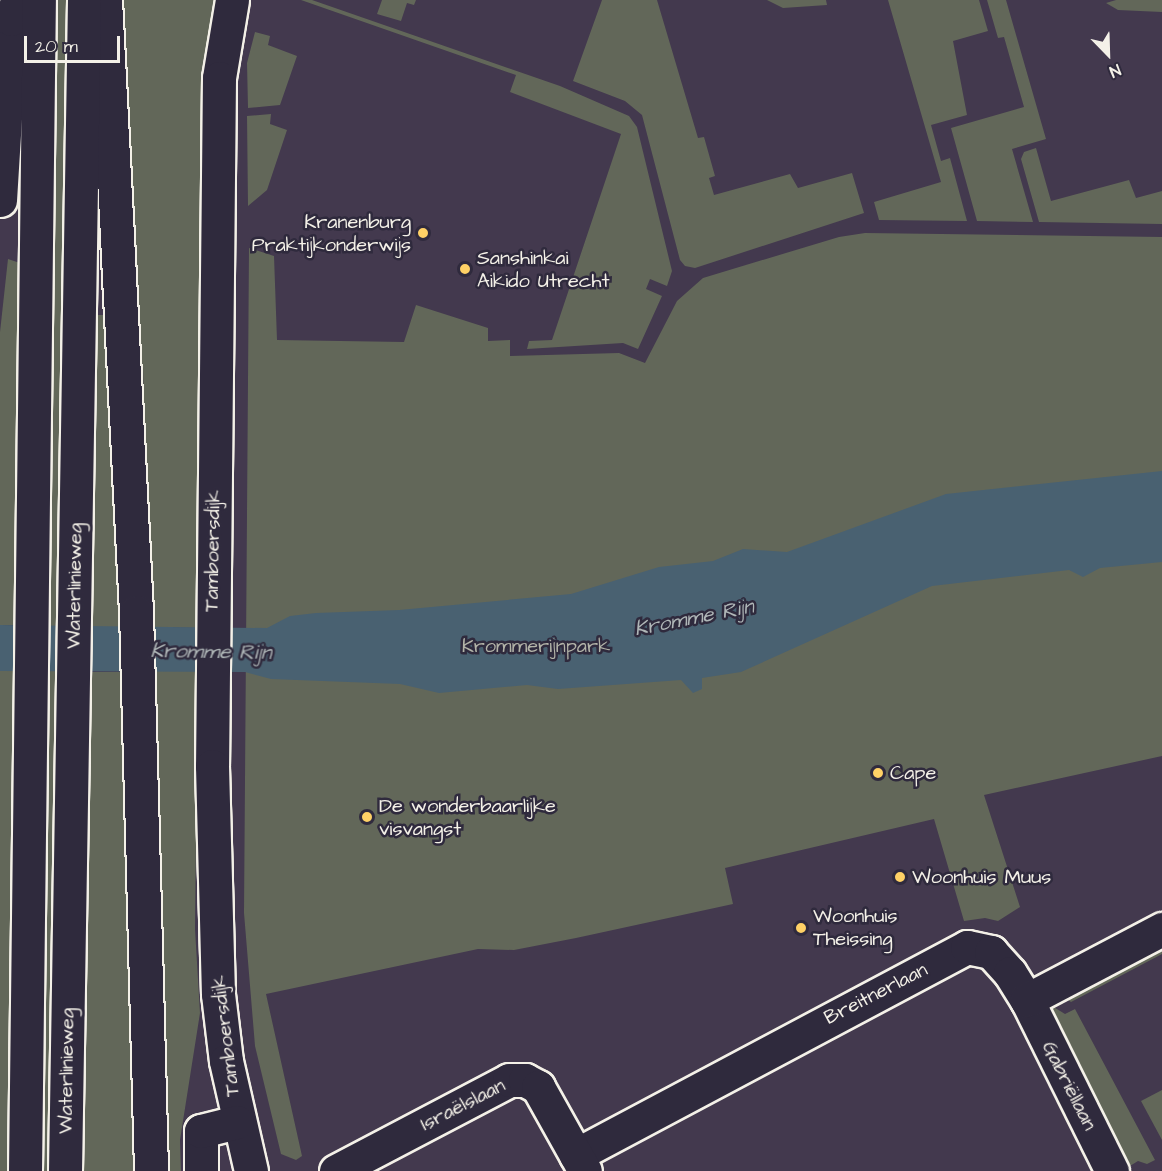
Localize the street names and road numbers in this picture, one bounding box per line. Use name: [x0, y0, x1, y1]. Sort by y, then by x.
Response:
street label: Tamboersdijk: [200, 490, 226, 612]
street label: Waterlinieweg: [62, 523, 88, 649]
street label: Breitnerlaan: [820, 958, 932, 1030]
street label: Tamboersdijk: [207, 974, 245, 1098]
street label: Waterlinieweg: [54, 1008, 80, 1134]
street label: Gabriëllaan: [1036, 1037, 1102, 1135]
street label: Israëlslaan: [417, 1073, 509, 1137]

